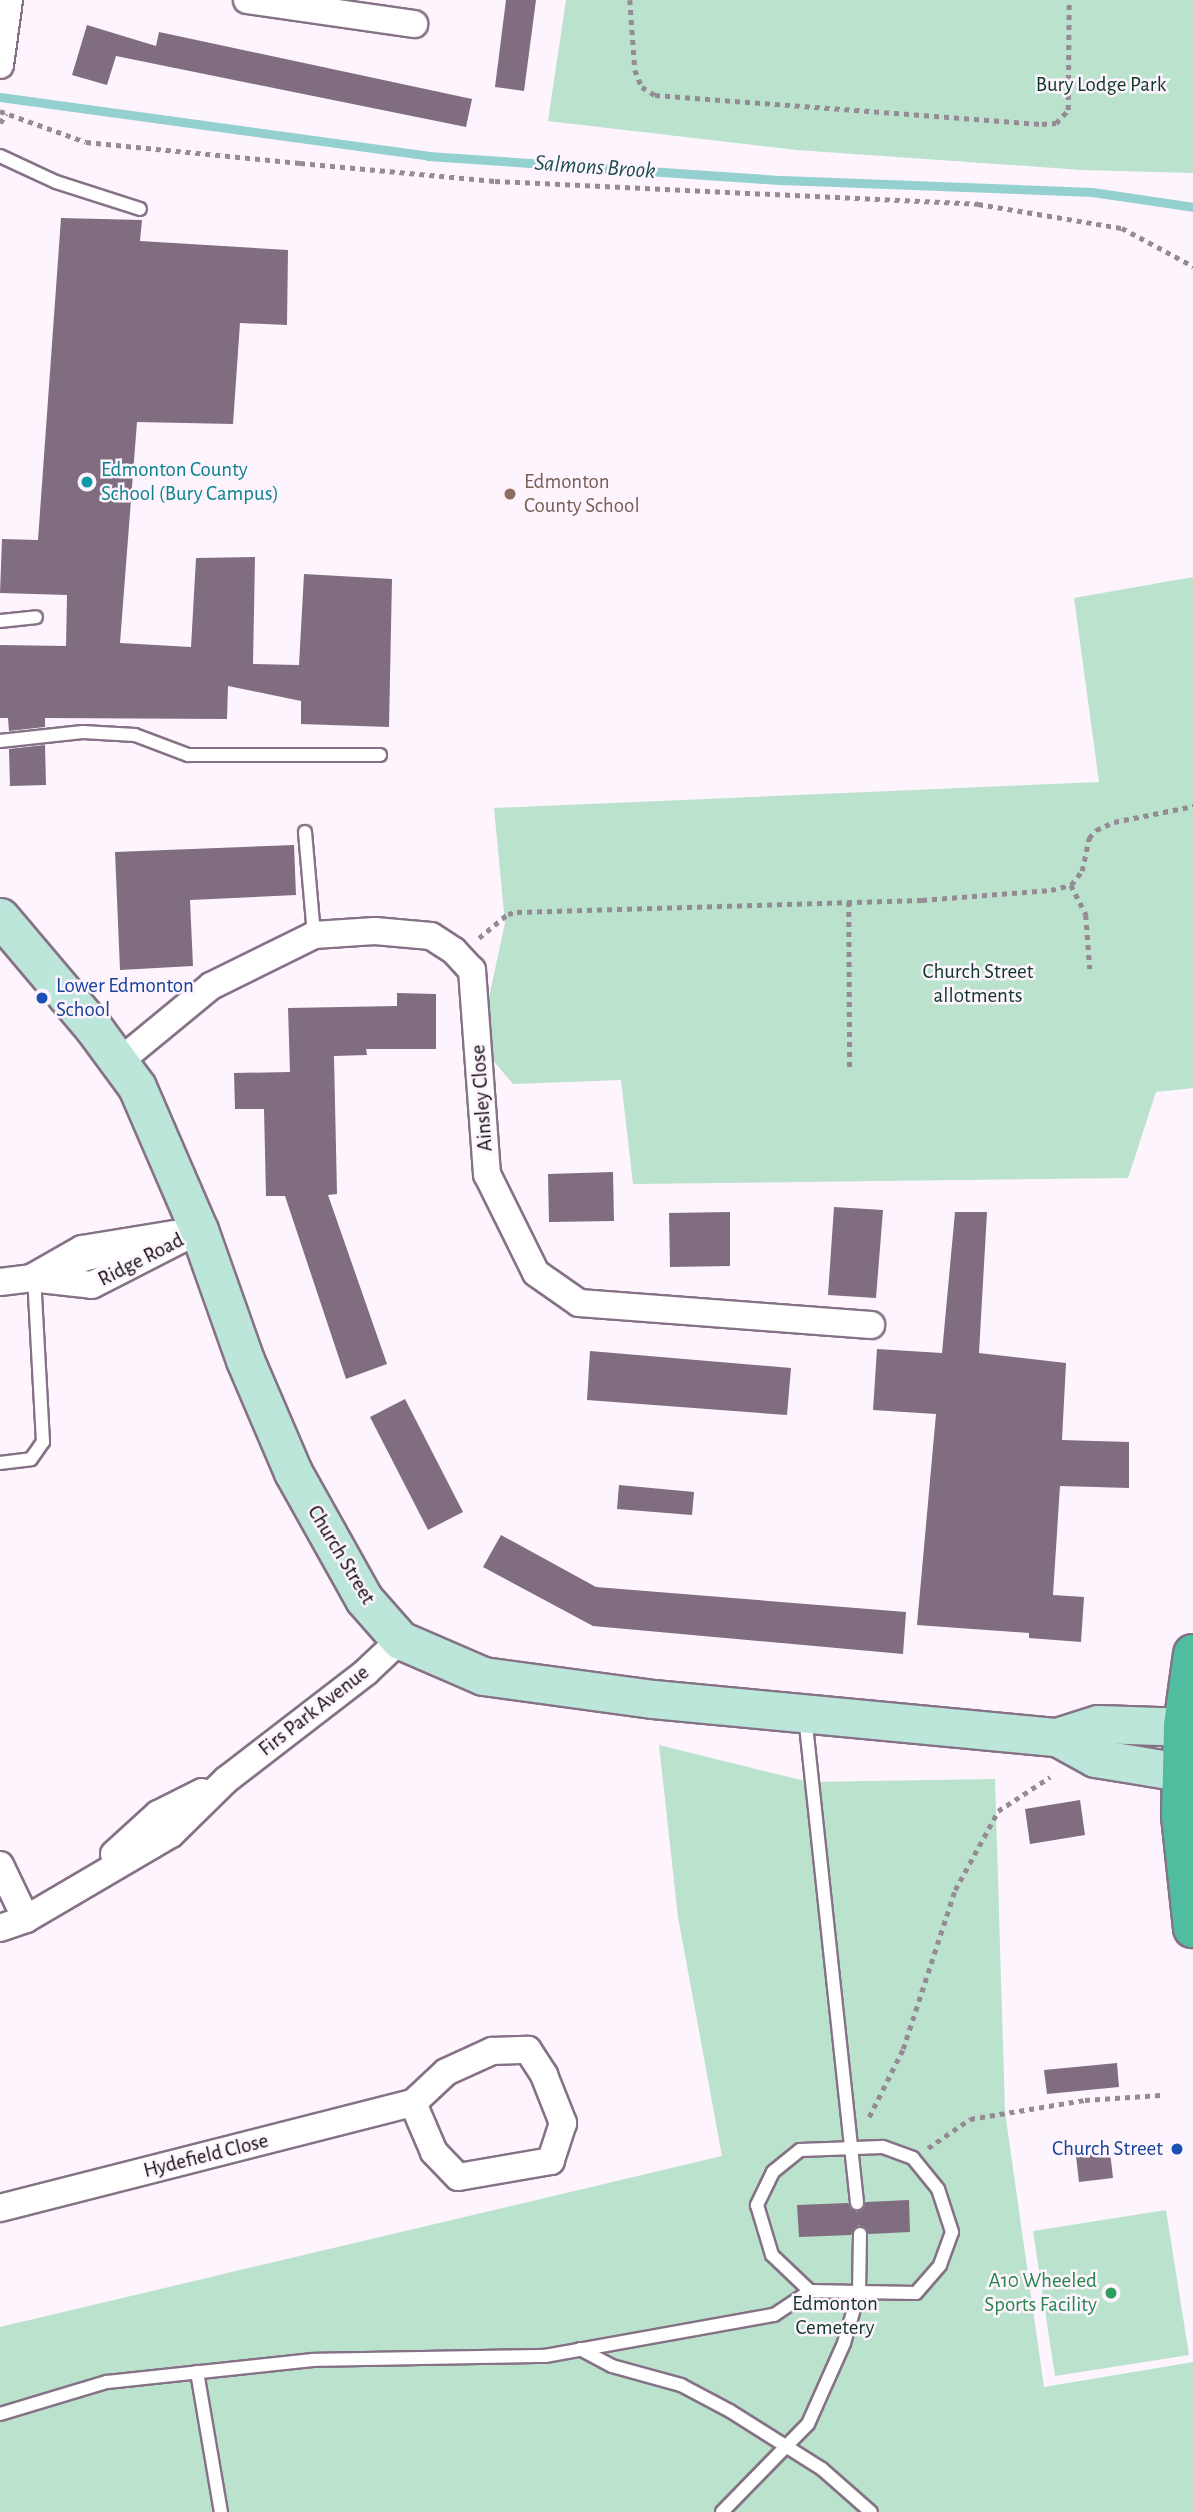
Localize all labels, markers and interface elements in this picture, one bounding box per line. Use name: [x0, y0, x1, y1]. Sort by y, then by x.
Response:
park label: Bury Lodge Park: [1036, 72, 1166, 98]
water label: Salmons Brook: [533, 150, 657, 186]
place label: Edmonton County School (Bury Campus): [101, 457, 279, 507]
place label: Edmonton County School: [524, 469, 640, 519]
marker: Edmonton County School (Bury Campus): [79, 474, 95, 490]
marker: Edmonton County School: [502, 486, 518, 502]
park label: Church Street allotments: [922, 959, 1034, 1009]
place label: Lower Edmonton School: [56, 973, 194, 1023]
marker: Lower Edmonton School: [34, 990, 50, 1006]
street label: Ainsley Close: [466, 1044, 498, 1152]
street label: Ridge Road: [94, 1228, 188, 1292]
street label: Church Street: [302, 1501, 380, 1609]
street label: Firs Park Avenue: [254, 1660, 374, 1762]
street label: Hydefield Close: [141, 2128, 271, 2184]
place label: Church Street: [1052, 2136, 1163, 2162]
marker: Church Street: [1169, 2141, 1185, 2157]
place label: A10 Wheeled Sports Facility: [984, 2268, 1097, 2318]
marker: A10 Wheeled Sports Facility: [1103, 2285, 1119, 2301]
park label: Edmonton Cemetery: [792, 2291, 878, 2341]

